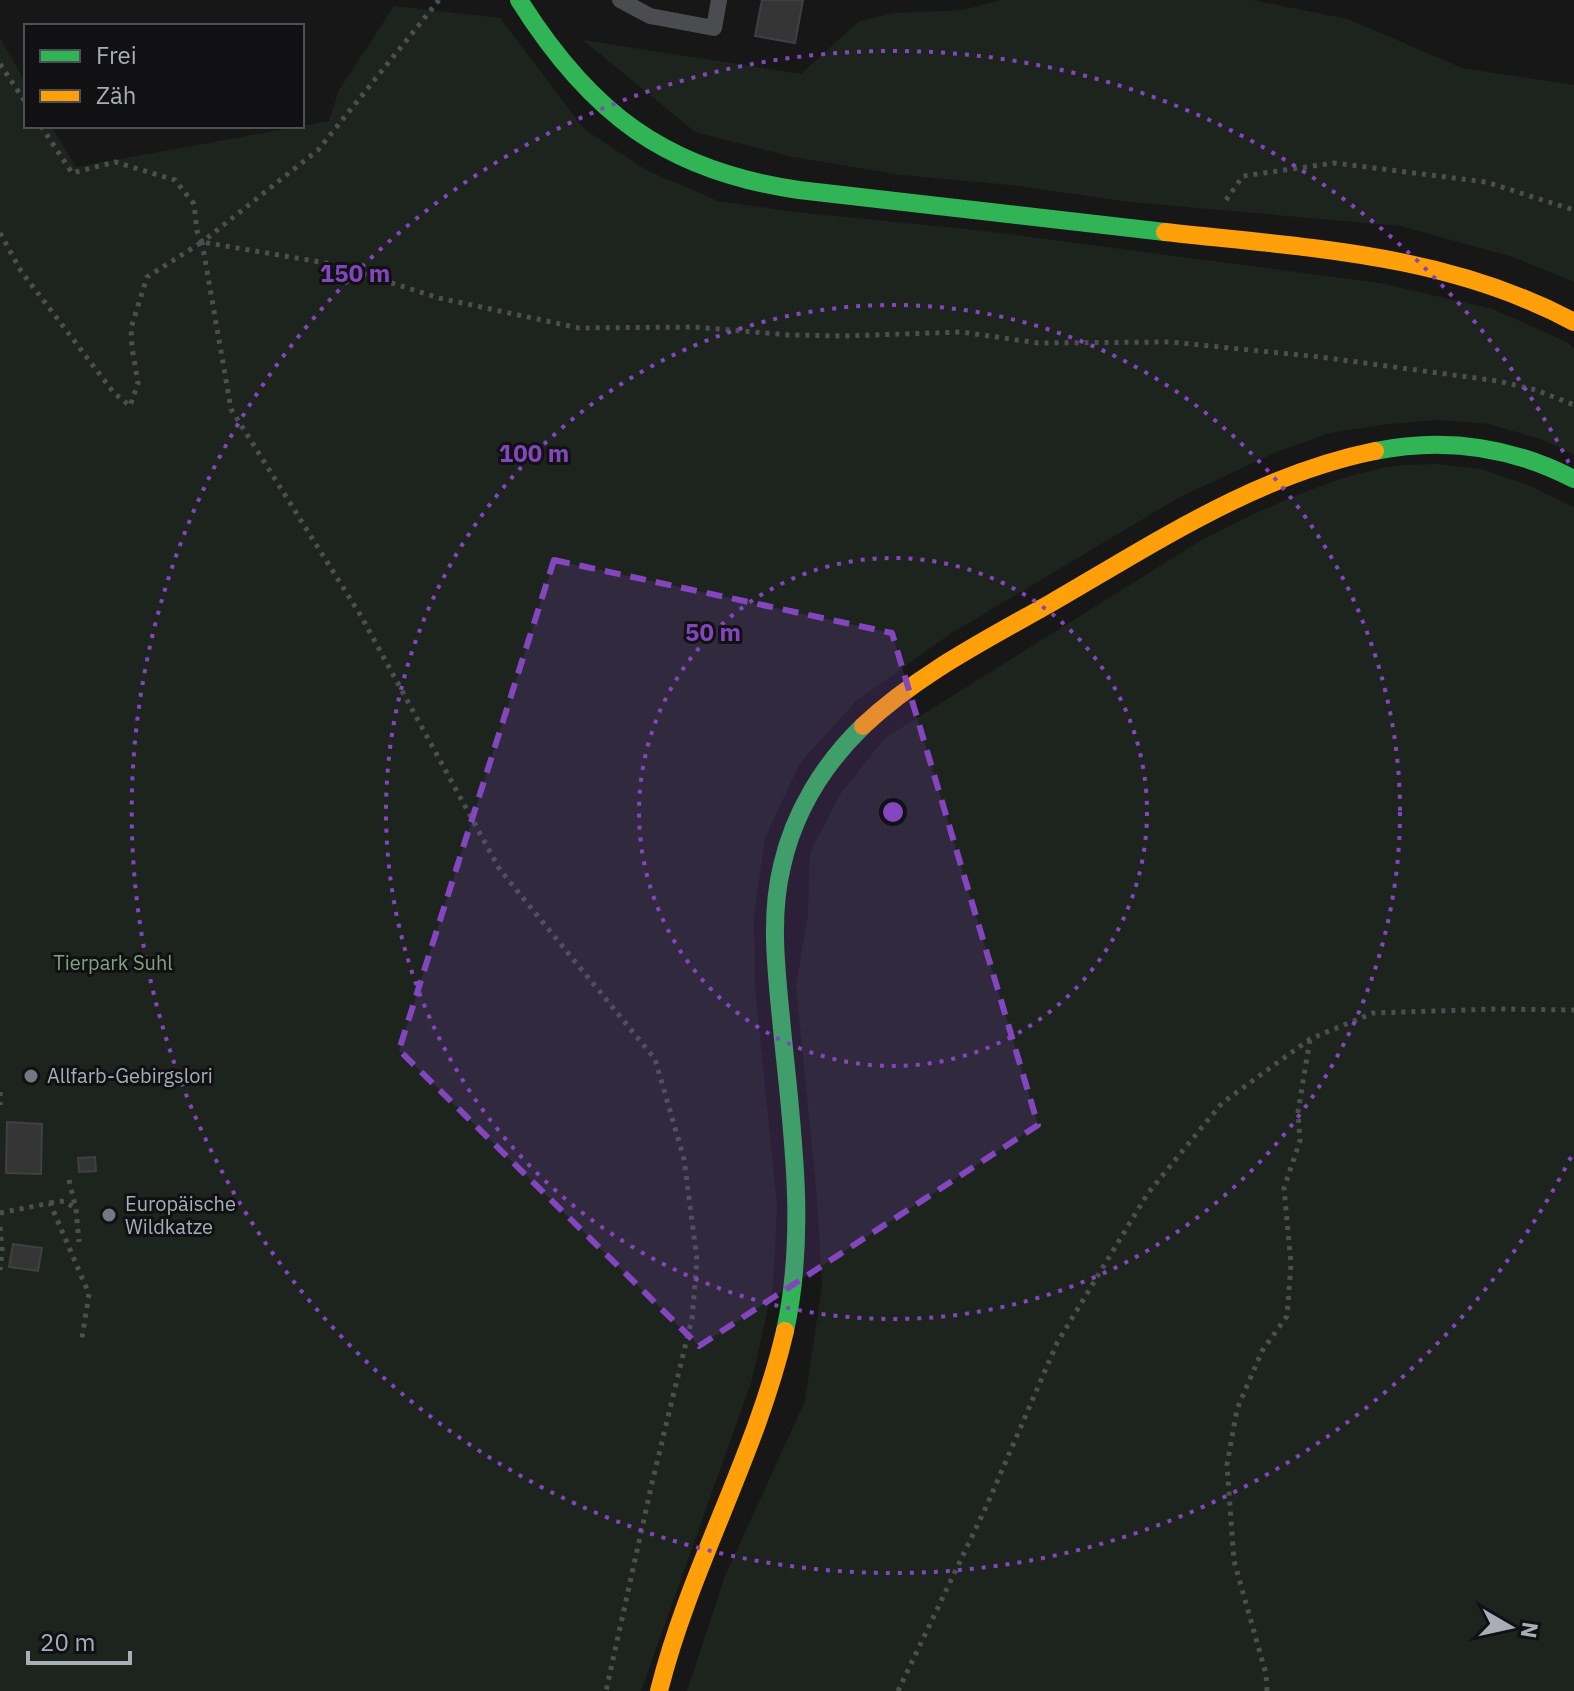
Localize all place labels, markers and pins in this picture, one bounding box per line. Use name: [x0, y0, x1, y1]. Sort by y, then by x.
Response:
centre of rings: [879, 798, 907, 826]
place label: Allfarb-Gebirgslori: [47, 1062, 213, 1089]
marker: Allfarb-Gebirgslori: [22, 1067, 40, 1085]
place label: Europäische Wildkatze: [125, 1190, 236, 1240]
marker: Europäische Wildkatze: [100, 1206, 118, 1224]

